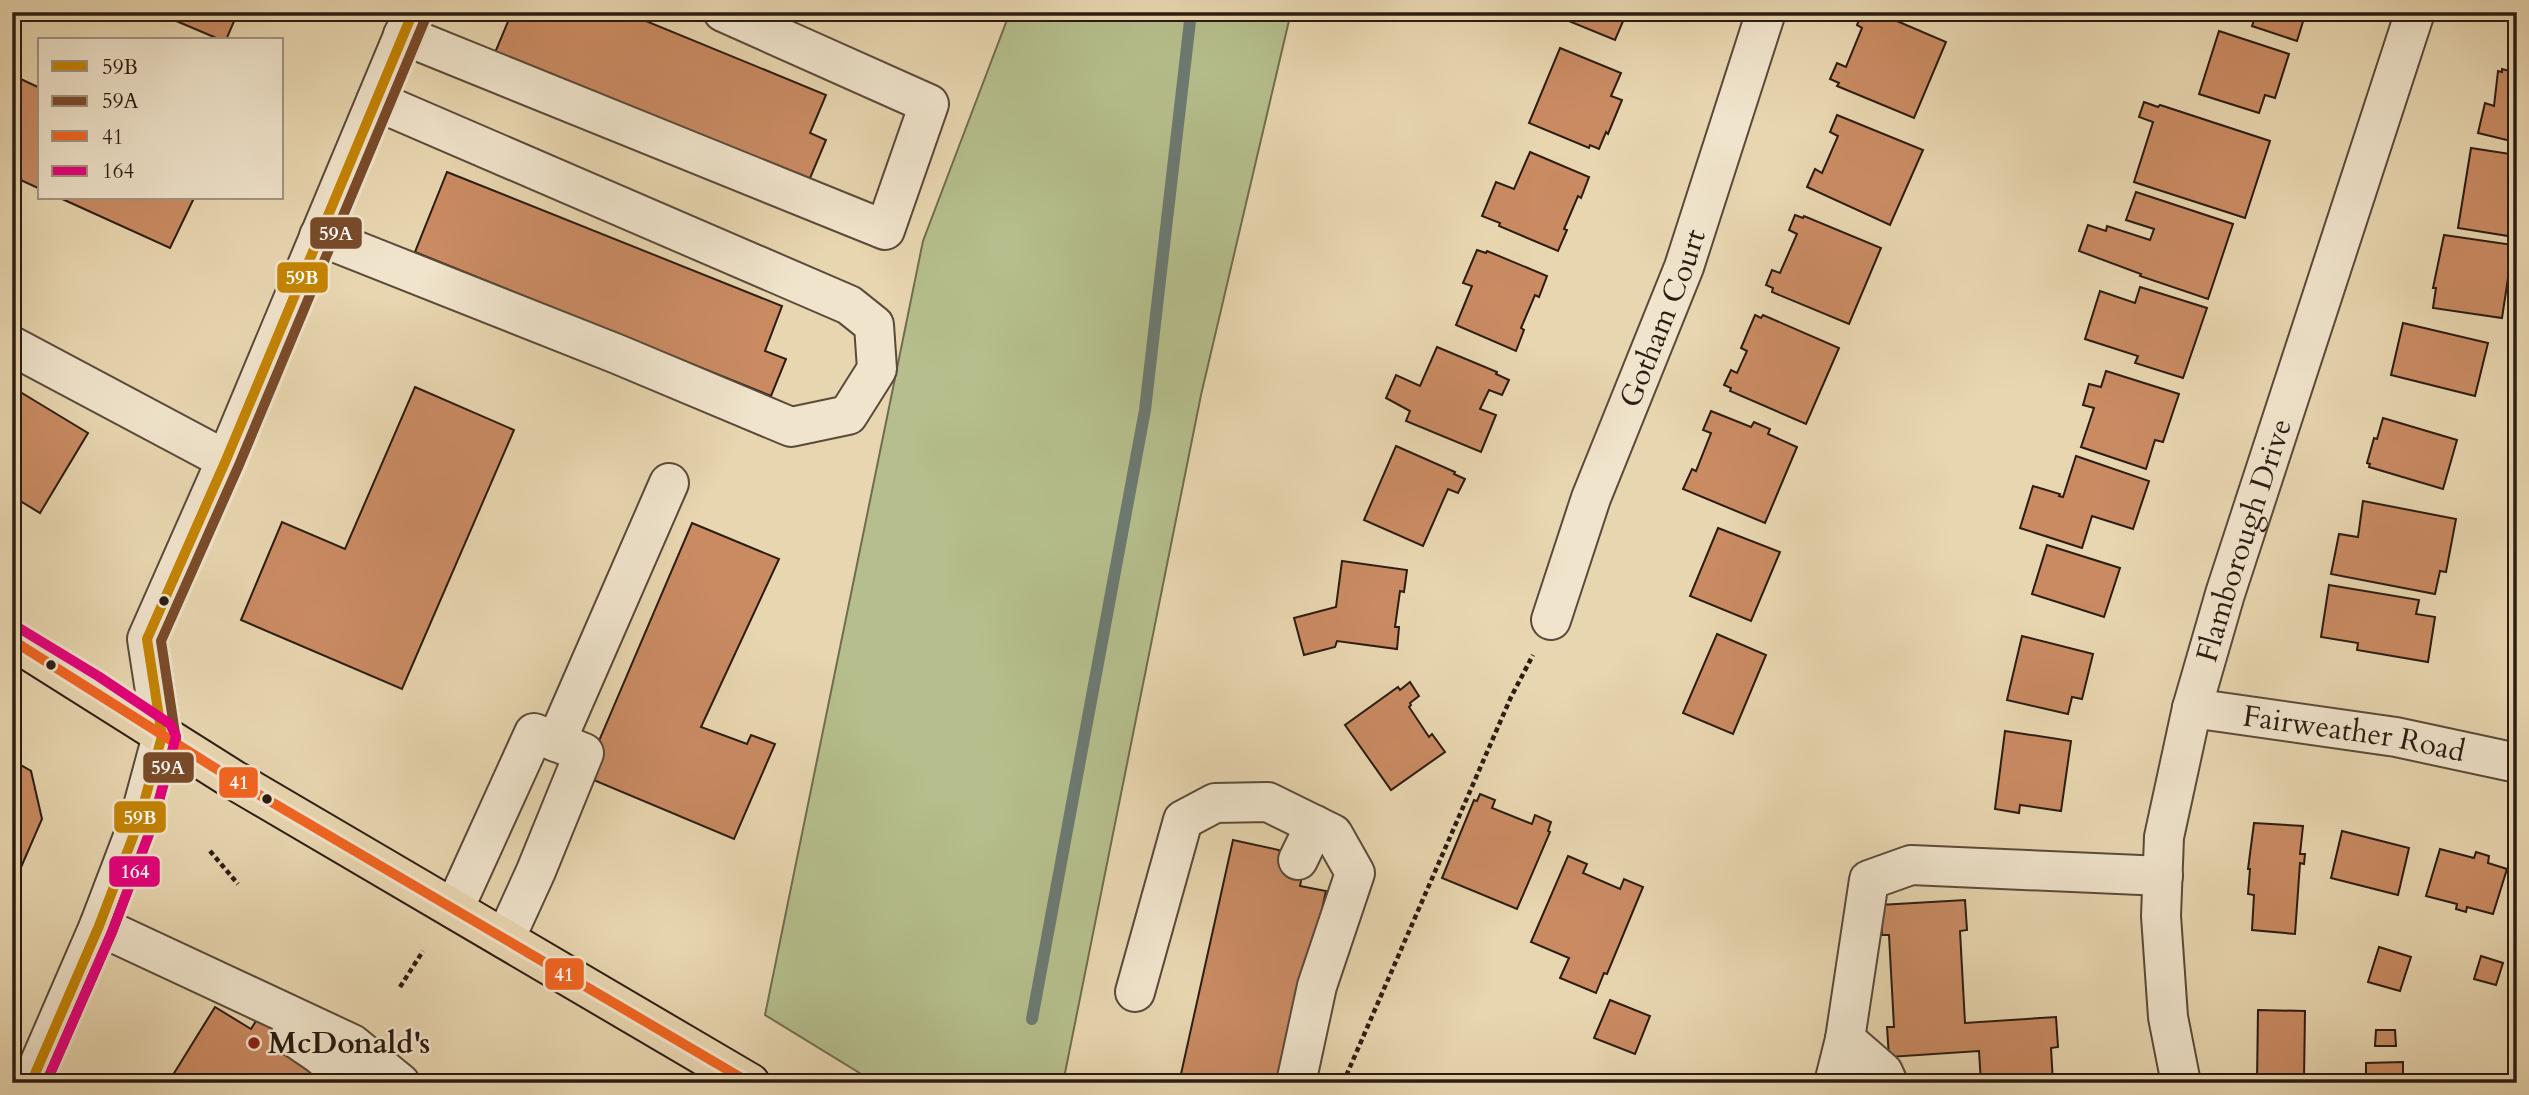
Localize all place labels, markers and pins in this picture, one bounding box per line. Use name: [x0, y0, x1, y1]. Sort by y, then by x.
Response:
unlabelled marker: [157, 594, 171, 608]
unlabelled marker: [44, 658, 58, 672]
unlabelled marker: [260, 792, 274, 806]
place label: McDonald's: [268, 1023, 430, 1064]
marker: McDonald's: [246, 1035, 262, 1051]

